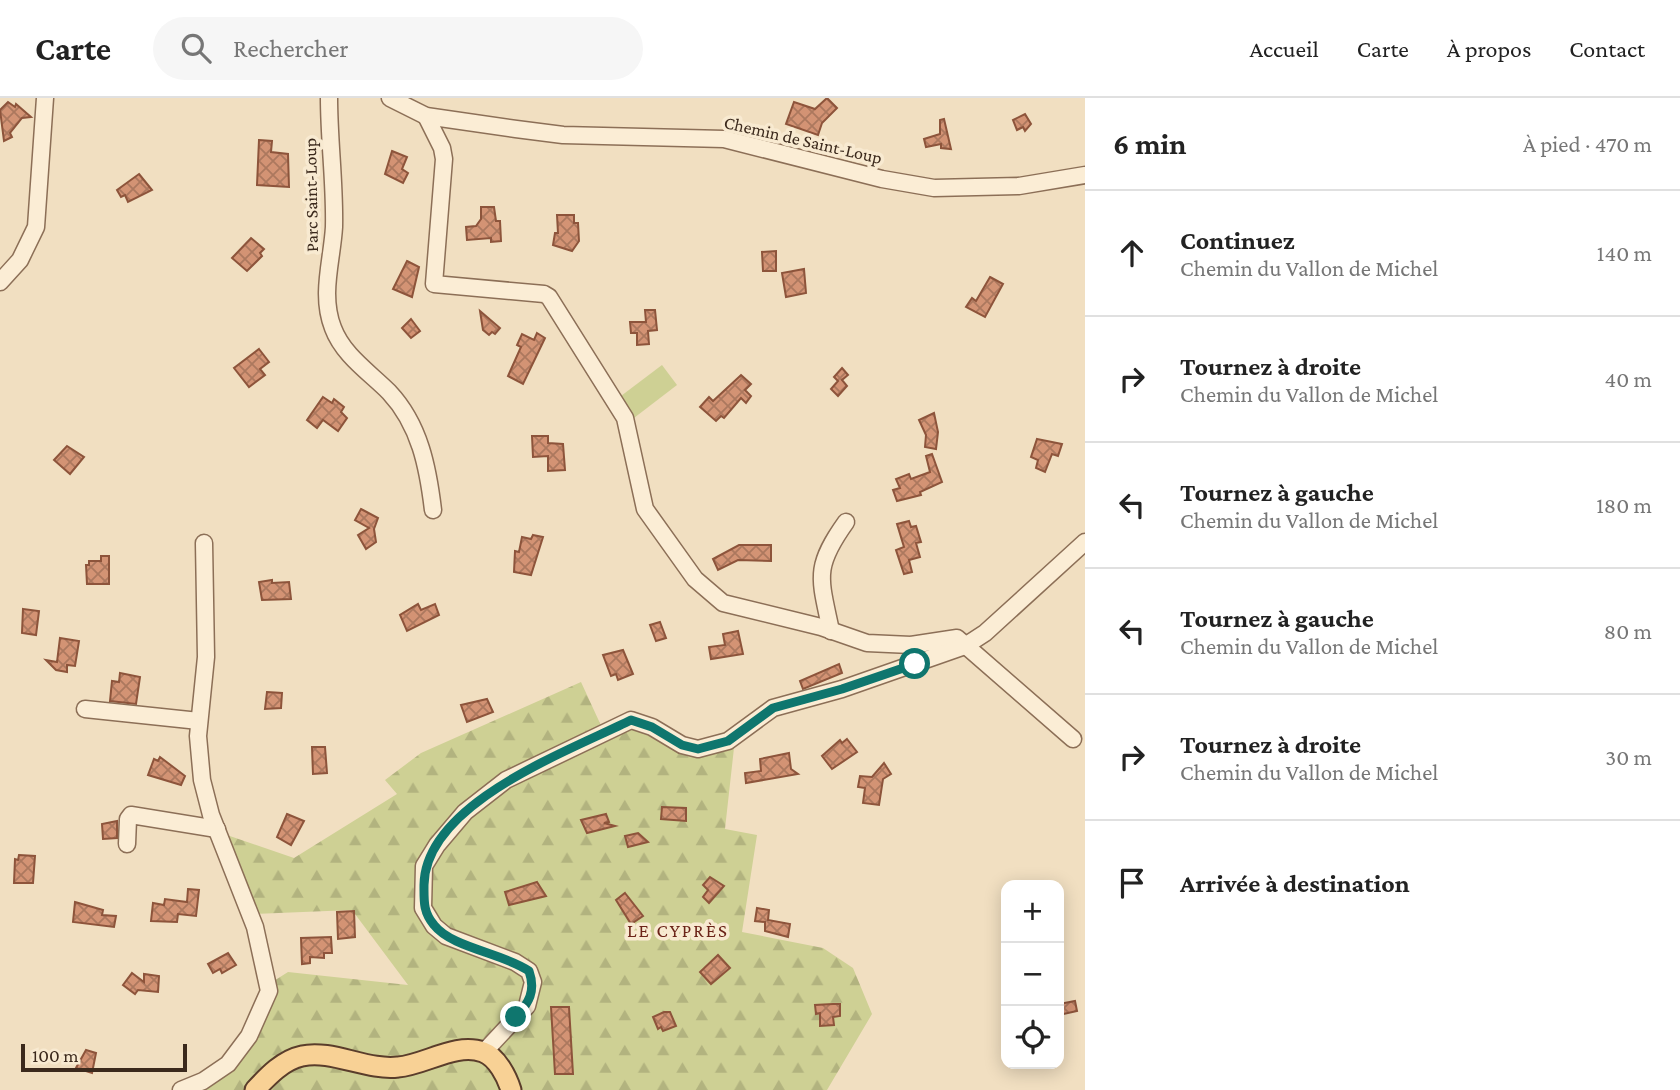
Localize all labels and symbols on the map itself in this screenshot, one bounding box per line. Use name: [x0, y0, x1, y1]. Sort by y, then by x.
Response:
street label: Chemin de Saint-Loup: [722, 112, 884, 168]
street label: Parc Saint-Loup: [300, 138, 322, 252]
route start: [899, 648, 930, 679]
district label: LE CYPRÈS: [627, 920, 729, 941]
route end: [500, 1001, 531, 1032]
scale bar: [21, 1041, 187, 1073]

